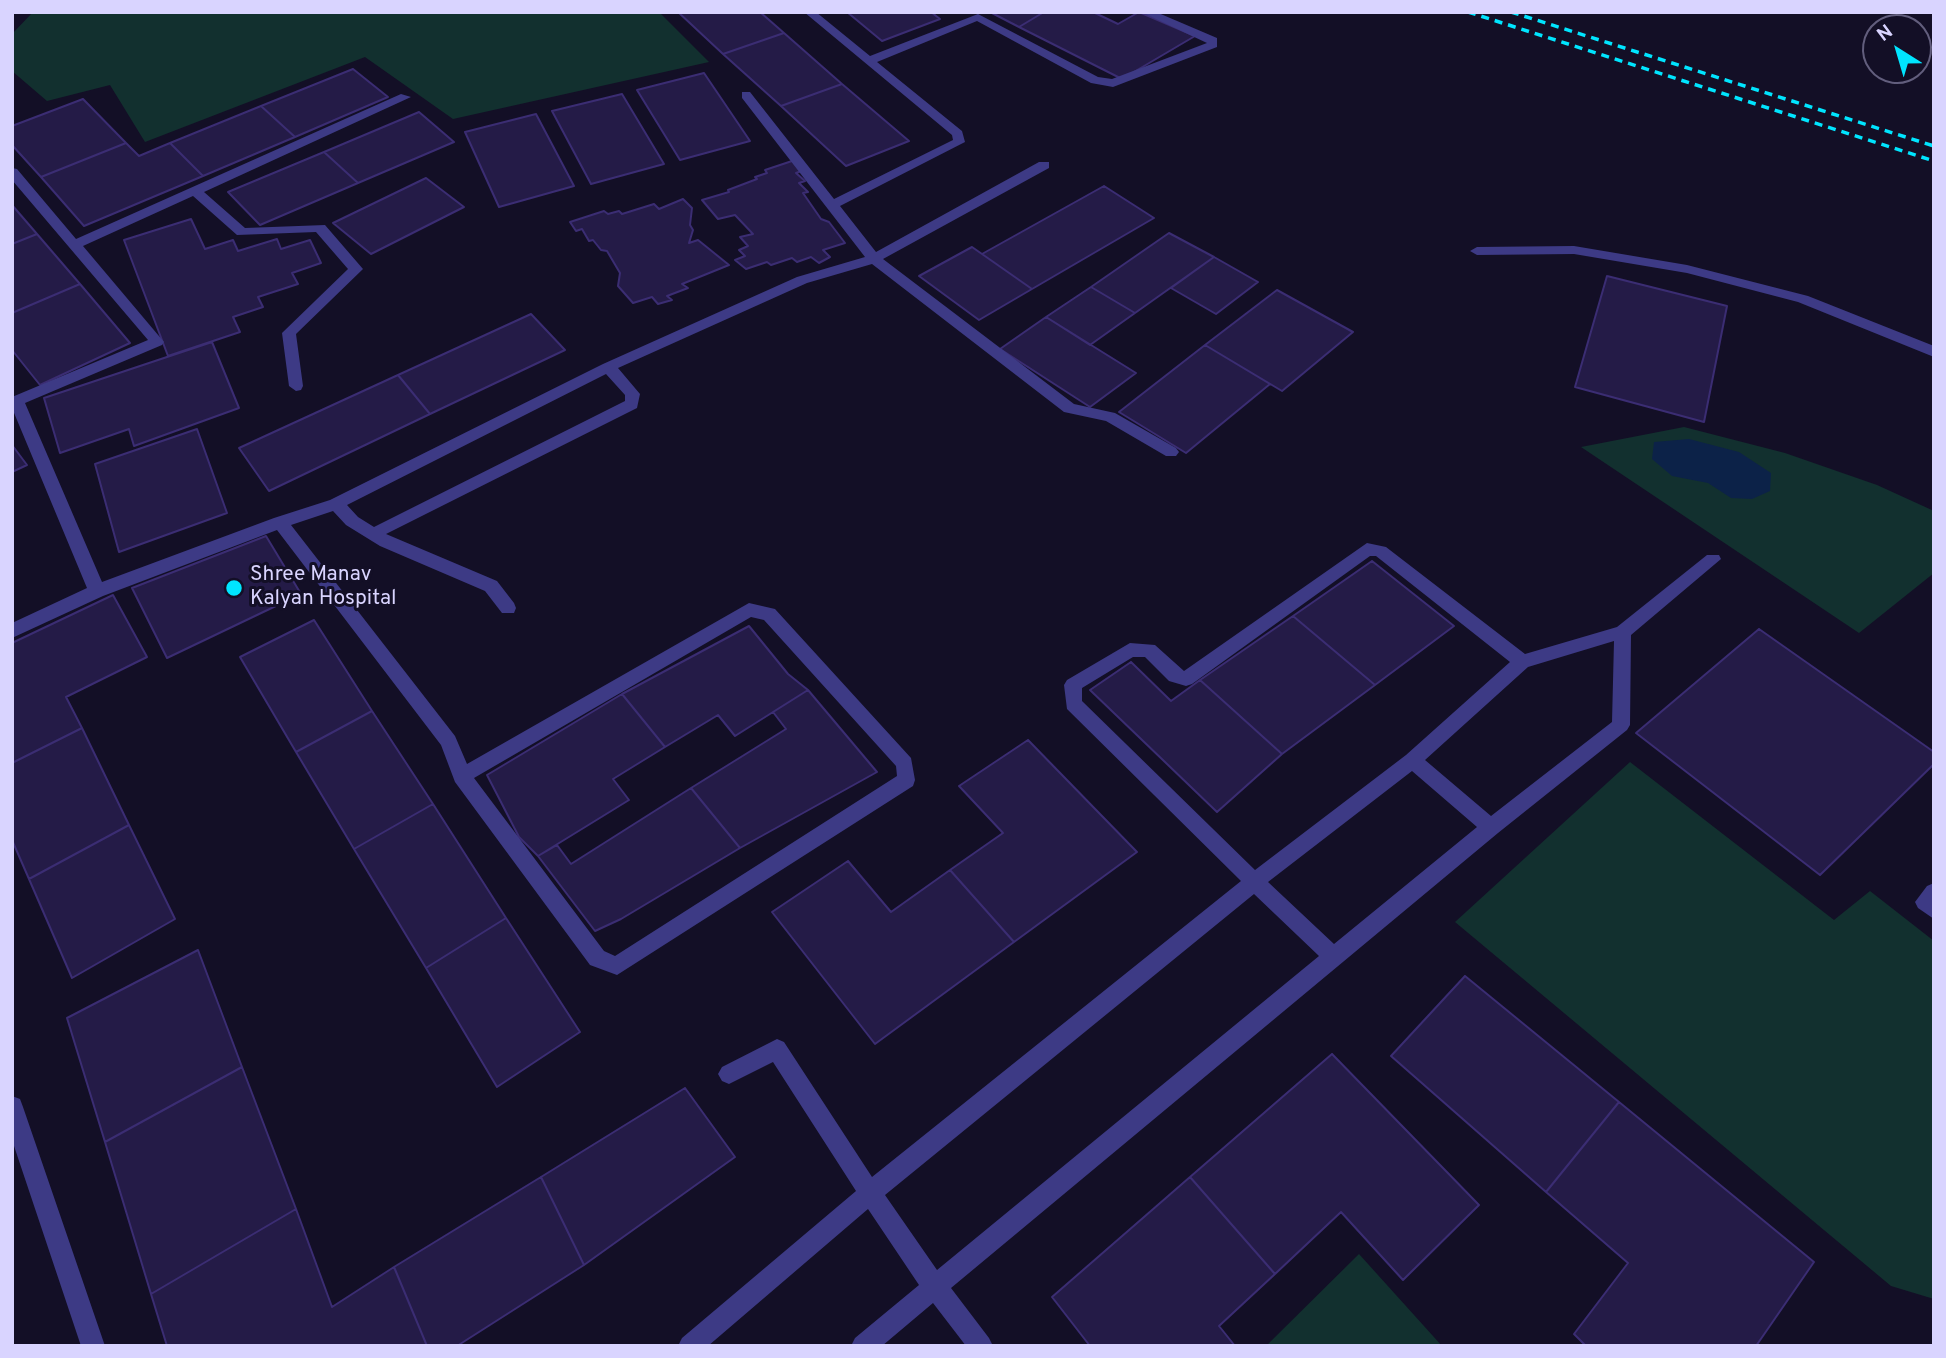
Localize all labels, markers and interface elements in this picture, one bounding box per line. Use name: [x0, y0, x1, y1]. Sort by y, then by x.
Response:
north arrow: [1862, 14, 1932, 84]
text: N: [1873, 20, 1898, 48]
place label: Shree Manav Kalyan Hospital: [250, 563, 396, 613]
marker: Shree Manav Kalyan Hospital: [224, 578, 244, 598]

